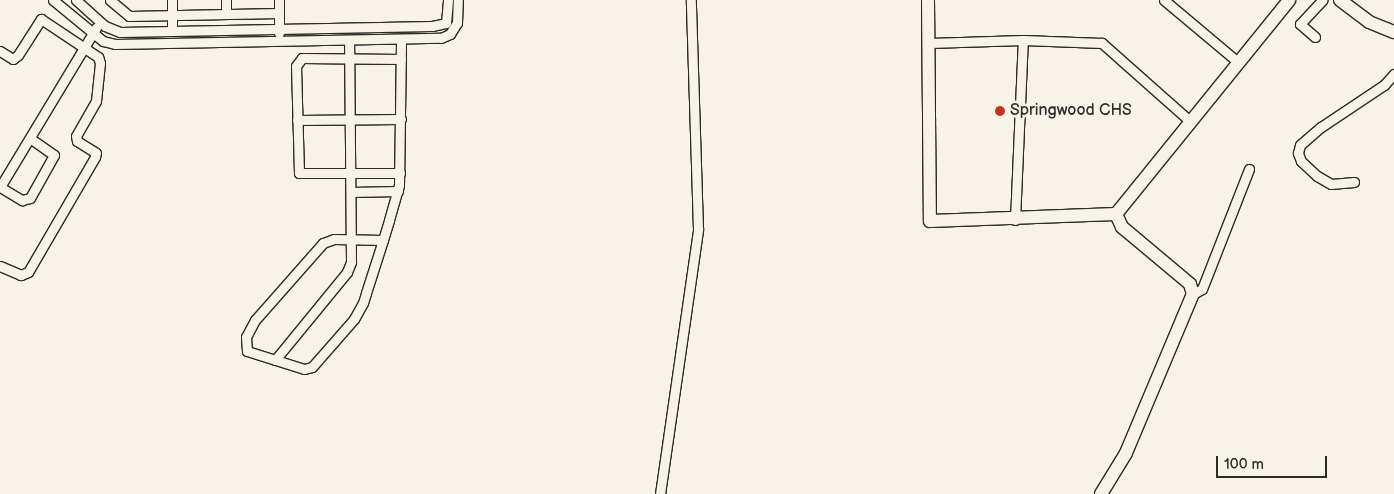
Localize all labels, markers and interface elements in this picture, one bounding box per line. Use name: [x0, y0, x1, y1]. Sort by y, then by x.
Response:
place label: Springwood CHS: [1010, 101, 1132, 121]
marker: Springwood CHS: [994, 105, 1006, 117]
scale bar: [1219, 446, 1330, 478]
text: 100 m: [1224, 455, 1264, 474]

